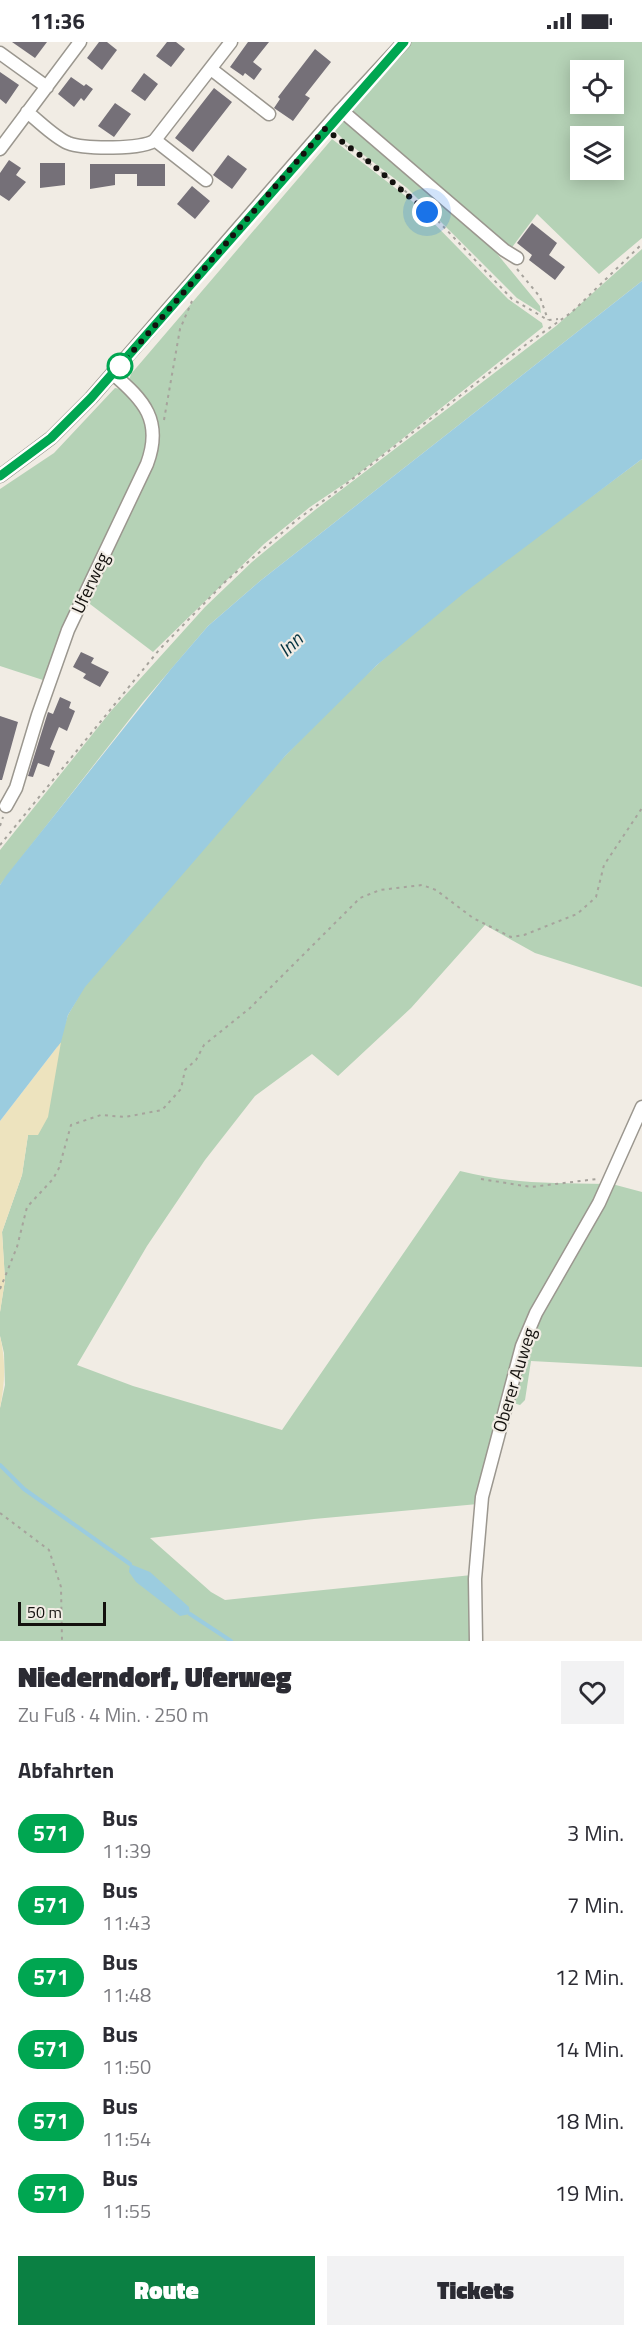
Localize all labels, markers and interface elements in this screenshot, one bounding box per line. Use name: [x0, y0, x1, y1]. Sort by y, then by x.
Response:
text: 11:36: [30, 4, 85, 38]
map controls: [570, 60, 624, 180]
button: locate: [570, 60, 624, 114]
button: layers: [570, 126, 624, 180]
your location: [412, 197, 442, 227]
unlabelled marker: [107, 353, 133, 379]
street label: Uferweg: [64, 548, 116, 618]
water label: Inn: [270, 624, 310, 664]
street label: Oberer Auweg: [485, 1324, 543, 1436]
scale bar: [18, 1599, 106, 1626]
text: 50 m: [27, 1600, 62, 1624]
text: Niederndorf, Uferweg: [18, 1655, 292, 1698]
button: heart: [561, 1661, 624, 1724]
text: Zu Fuß · 4 Min. · 250 m: [18, 1699, 209, 1730]
text: Abfahrten: [18, 1753, 114, 1787]
text: Bus: [102, 1801, 138, 1835]
text: 3 Min.: [567, 1816, 624, 1850]
text: 571: [33, 1817, 69, 1849]
text: 11:39: [102, 1835, 151, 1866]
text: Bus: [102, 1873, 138, 1907]
text: 7 Min.: [567, 1888, 624, 1922]
text: 571: [33, 1889, 69, 1921]
text: 11:43: [102, 1907, 151, 1938]
text: Bus: [102, 1945, 138, 1979]
text: 12 Min.: [555, 1960, 624, 1994]
text: 571: [33, 1961, 69, 1993]
text: 11:48: [102, 1979, 151, 2010]
text: Bus: [102, 2017, 138, 2051]
text: 14 Min.: [555, 2032, 624, 2066]
text: 571: [33, 2033, 69, 2065]
text: 11:50: [102, 2051, 151, 2082]
text: Bus: [102, 2089, 138, 2123]
text: 18 Min.: [555, 2104, 624, 2138]
text: 571: [33, 2105, 69, 2137]
text: 11:54: [102, 2123, 151, 2154]
text: Bus: [102, 2161, 138, 2195]
text: 19 Min.: [555, 2176, 624, 2210]
text: 571: [33, 2177, 69, 2209]
text: 11:55: [102, 2195, 151, 2226]
button: Route: [18, 2256, 315, 2325]
button: Tickets: [327, 2256, 624, 2325]

